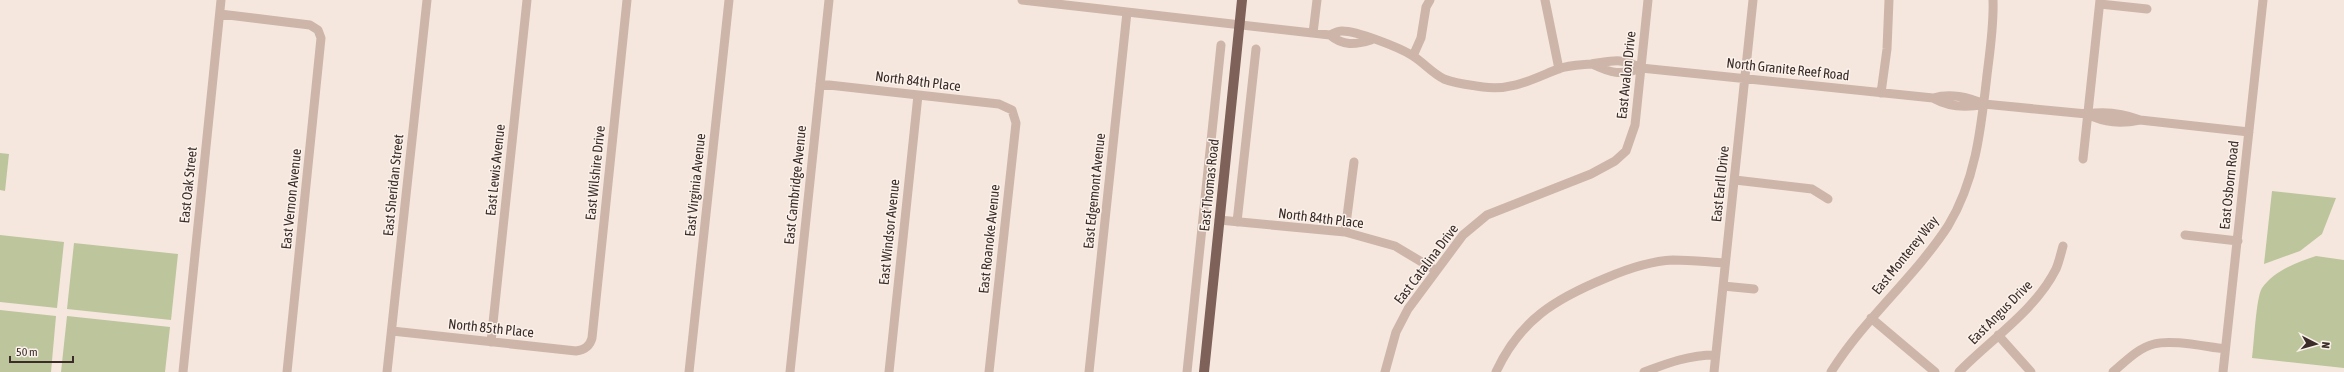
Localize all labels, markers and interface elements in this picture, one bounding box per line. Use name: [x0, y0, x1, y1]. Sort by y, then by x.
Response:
street label: East Avalon Drive: [1613, 30, 1639, 120]
street label: North Granite Reef Road: [1726, 55, 1850, 83]
street label: North 84th Place: [874, 68, 962, 94]
street label: East Lewis Avenue: [482, 123, 508, 217]
street label: East Wilshire Drive: [582, 125, 608, 221]
street label: East Cambridge Avenue: [781, 125, 809, 245]
street label: East Edgemont Avenue: [1080, 132, 1108, 250]
street label: East Sheridan Street: [380, 133, 406, 237]
street label: East Virginia Avenue: [682, 133, 708, 237]
street label: East Thomas Road: [1196, 138, 1222, 232]
street label: East Osborn Road: [2216, 140, 2242, 230]
street label: East Earll Drive: [1708, 145, 1732, 223]
street label: East Oak Street: [176, 146, 200, 224]
street label: East Vernon Avenue: [278, 148, 304, 250]
street label: East Windsor Avenue: [875, 178, 903, 286]
street label: East Roanoke Avenue: [975, 184, 1003, 294]
street label: North 84th Place: [1277, 205, 1365, 231]
street label: East Monterey Way: [1868, 212, 1942, 297]
street label: East Catalina Drive: [1391, 221, 1461, 307]
street label: East Angus Drive: [1965, 277, 2035, 347]
street label: North 85th Place: [447, 316, 535, 340]
north arrow: [2296, 324, 2336, 364]
scale bar: [10, 338, 73, 364]
text: N: [2320, 341, 2332, 349]
text: 50 m: [16, 345, 38, 359]

